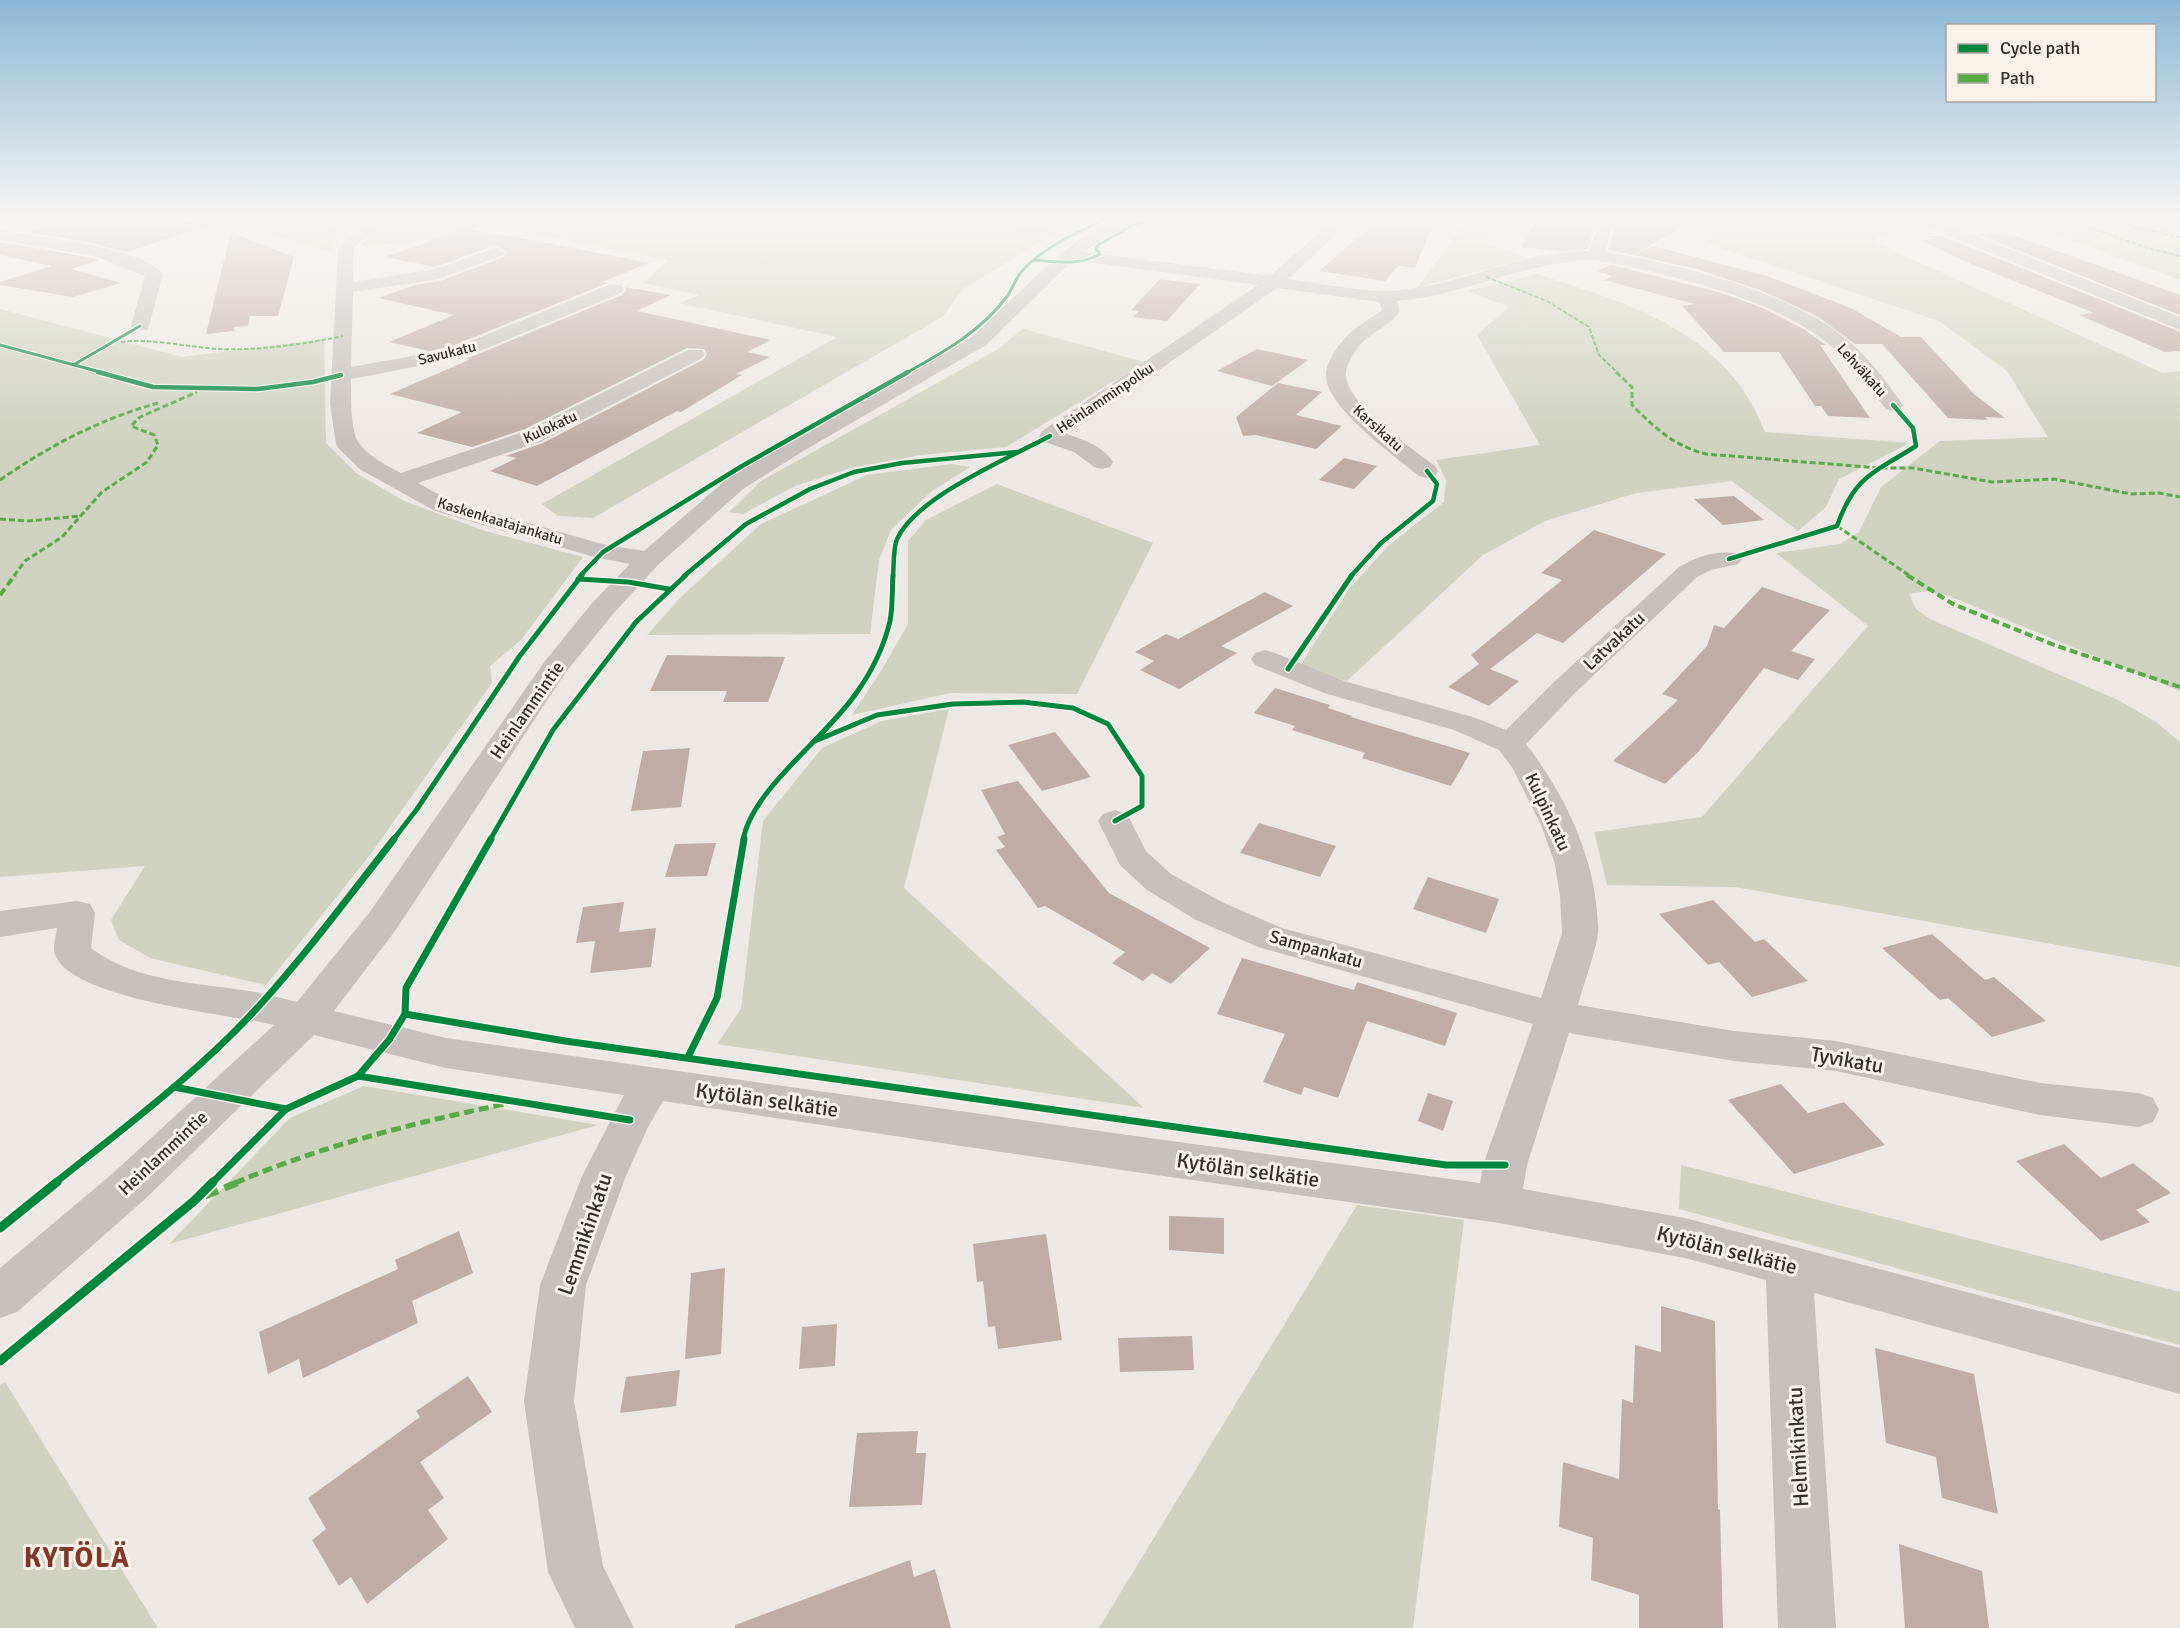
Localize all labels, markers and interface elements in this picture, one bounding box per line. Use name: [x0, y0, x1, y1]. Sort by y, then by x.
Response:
legend: [1946, 24, 2156, 102]
text: Cycle path: [2000, 37, 2080, 59]
text: Path: [2000, 67, 2035, 89]
street label: Savukatu: [416, 337, 478, 369]
street label: Lehväkatu: [1833, 340, 1891, 400]
street label: Heinlamminpolku: [1053, 359, 1157, 437]
street label: Karsikatu: [1349, 401, 1407, 455]
street label: Kulokatu: [520, 407, 580, 447]
street label: Kaskenkaatajankatu: [435, 493, 565, 549]
street label: Latvakatu: [1579, 607, 1649, 675]
street label: Heinlammintie: [485, 657, 569, 763]
street label: Kulpinkatu: [1520, 769, 1576, 855]
street label: Sampankatu: [1267, 925, 1365, 973]
street label: Tyvikatu: [1809, 1041, 1885, 1079]
street label: Kytölän selkätie: [694, 1077, 840, 1123]
street label: Heinlammintie: [114, 1106, 212, 1200]
street label: Kytölän selkätie: [1175, 1147, 1321, 1193]
street label: Lemmikinkatu: [552, 1170, 618, 1298]
street label: Kytölän selkätie: [1654, 1220, 1800, 1280]
street label: Helmikinkatu: [1782, 1386, 1814, 1508]
district label: KYTÖLÄ: [24, 1541, 130, 1575]

